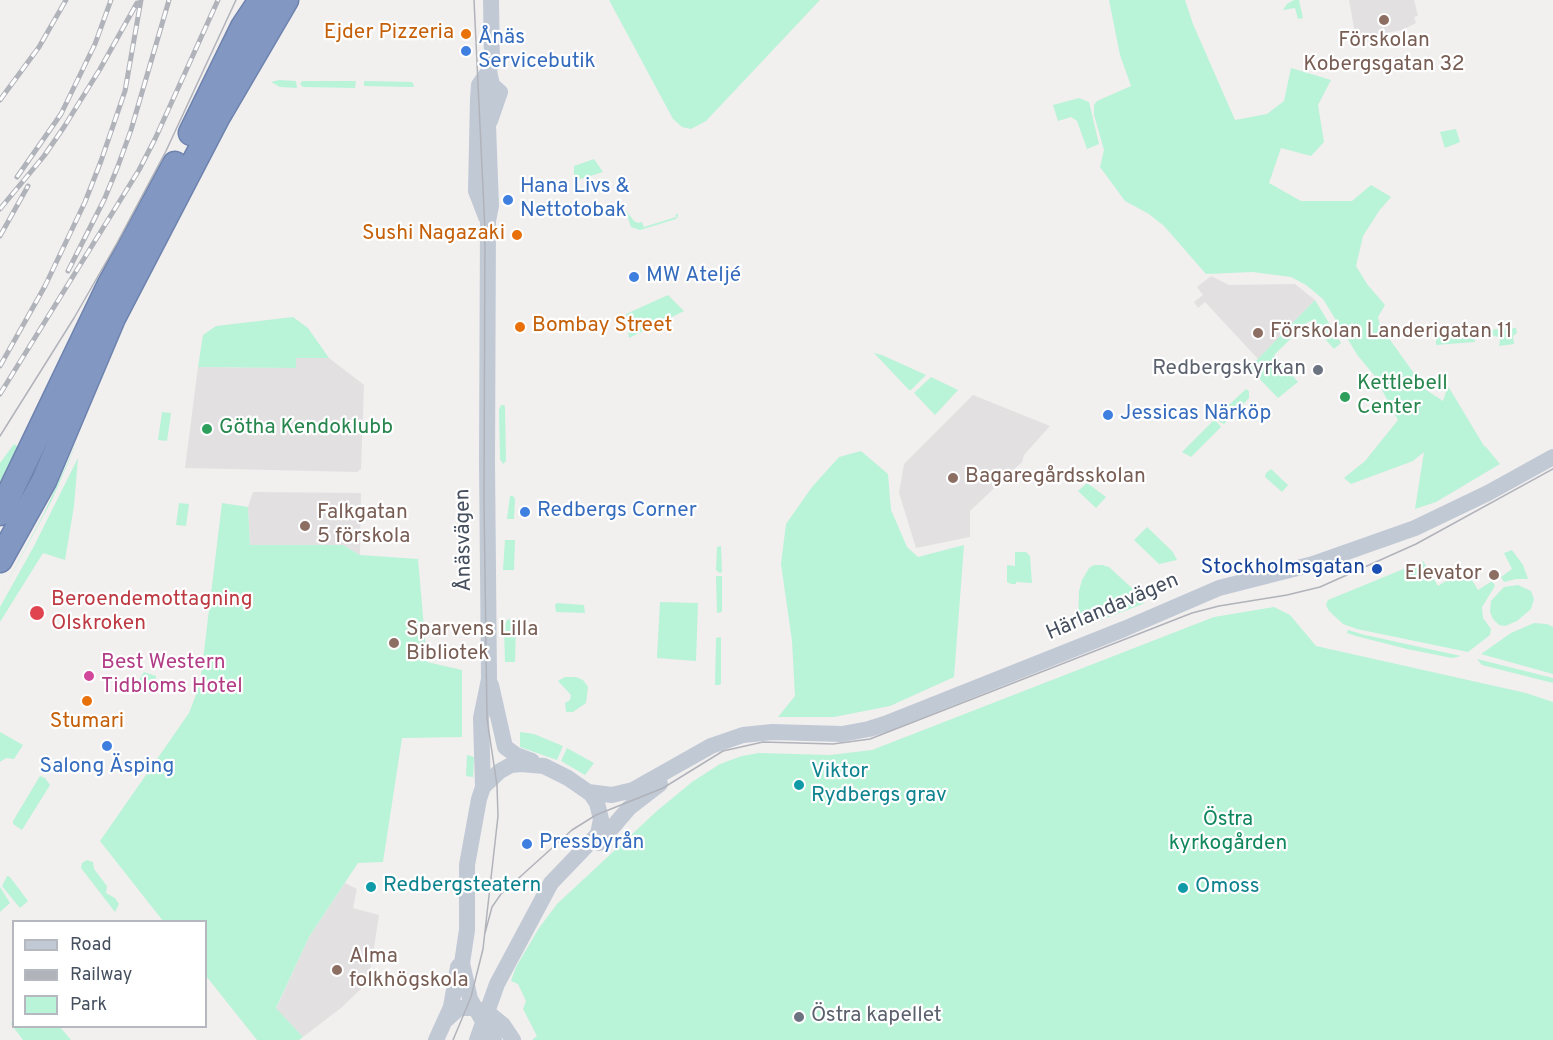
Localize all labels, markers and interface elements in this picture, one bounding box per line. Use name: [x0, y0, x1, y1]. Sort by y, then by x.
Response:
marker: Förskolan Kobergsgatan 32: [1377, 13, 1391, 27]
place label: Ejder Pizzeria: [324, 21, 454, 47]
place label: Ånäs Servicebutik: [478, 26, 596, 76]
marker: Ejder Pizzeria: [459, 27, 473, 41]
place label: Förskolan Kobergsgatan 32: [1303, 29, 1465, 79]
marker: Ånäs Servicebutik: [459, 44, 473, 58]
place label: Hana Livs & Nettotobak: [520, 175, 630, 225]
marker: Hana Livs & Nettotobak: [501, 193, 515, 207]
place label: Sushi Nagazaki: [362, 222, 505, 248]
marker: Sushi Nagazaki: [510, 228, 524, 242]
place label: MW Ateljé: [646, 264, 741, 290]
marker: MW Ateljé: [627, 270, 641, 284]
place label: Bombay Street: [532, 314, 672, 340]
marker: Bombay Street: [513, 320, 527, 334]
place label: Förskolan Landerigatan 11: [1270, 320, 1513, 346]
marker: Förskolan Landerigatan 11: [1251, 326, 1265, 340]
place label: Redbergskyrkan: [1152, 357, 1306, 383]
marker: Redbergskyrkan: [1311, 363, 1325, 377]
place label: Kettlebell Center: [1357, 372, 1448, 422]
marker: Kettlebell Center: [1338, 390, 1352, 404]
place label: Jessicas Närköp: [1120, 402, 1271, 428]
marker: Jessicas Närköp: [1101, 408, 1115, 422]
place label: Götha Kendoklubb: [219, 416, 393, 442]
marker: Götha Kendoklubb: [200, 422, 214, 436]
place label: Bagaregårdsskolan: [965, 465, 1146, 491]
marker: Bagaregårdsskolan: [946, 471, 960, 485]
street label: Ånäsvägen: [452, 488, 478, 592]
place label: Redbergs Corner: [537, 499, 697, 525]
place label: Falkgatan 5 förskola: [317, 501, 410, 551]
marker: Redbergs Corner: [518, 505, 532, 519]
marker: Falkgatan 5 förskola: [298, 519, 312, 533]
place label: Stockholmsgatan: [1201, 556, 1365, 582]
marker: Stockholmsgatan: [1370, 562, 1384, 576]
place label: Elevator: [1404, 562, 1482, 588]
marker: Elevator: [1487, 568, 1501, 582]
street label: Härlandavägen: [1043, 569, 1183, 647]
place label: Beroendemottagning Olskroken: [51, 588, 253, 638]
marker: Beroendemottagning Olskroken: [28, 604, 46, 622]
place label: Sparvens Lilla Bibliotek: [406, 618, 538, 668]
marker: Sparvens Lilla Bibliotek: [387, 636, 401, 650]
place label: Best Western Tidbloms Hotel: [101, 651, 243, 701]
marker: Best Western Tidbloms Hotel: [82, 669, 96, 683]
marker: Stumari: [80, 694, 94, 708]
place label: Stumari: [50, 710, 124, 736]
marker: Salong Äsping: [100, 739, 114, 753]
place label: Salong Äsping: [40, 755, 174, 781]
place label: Viktor Rydbergs grav: [811, 760, 947, 810]
marker: Viktor Rydbergs grav: [792, 778, 806, 792]
park label: Östra kyrkogården: [1169, 808, 1287, 858]
place label: Pressbyrån: [539, 831, 644, 857]
marker: Pressbyrån: [520, 837, 534, 851]
place label: Redbergsteatern: [383, 874, 541, 900]
place label: Omoss: [1195, 875, 1260, 901]
marker: Redbergsteatern: [364, 880, 378, 894]
marker: Omoss: [1176, 881, 1190, 895]
legend: [12, 920, 207, 1028]
text: Road: [70, 934, 112, 957]
place label: Alma folkhögskola: [349, 945, 469, 995]
marker: Alma folkhögskola: [330, 963, 344, 977]
text: Railway: [70, 964, 132, 987]
text: Park: [70, 994, 107, 1017]
place label: Östra kapellet: [811, 1004, 942, 1030]
marker: Östra kapellet: [792, 1010, 806, 1024]

